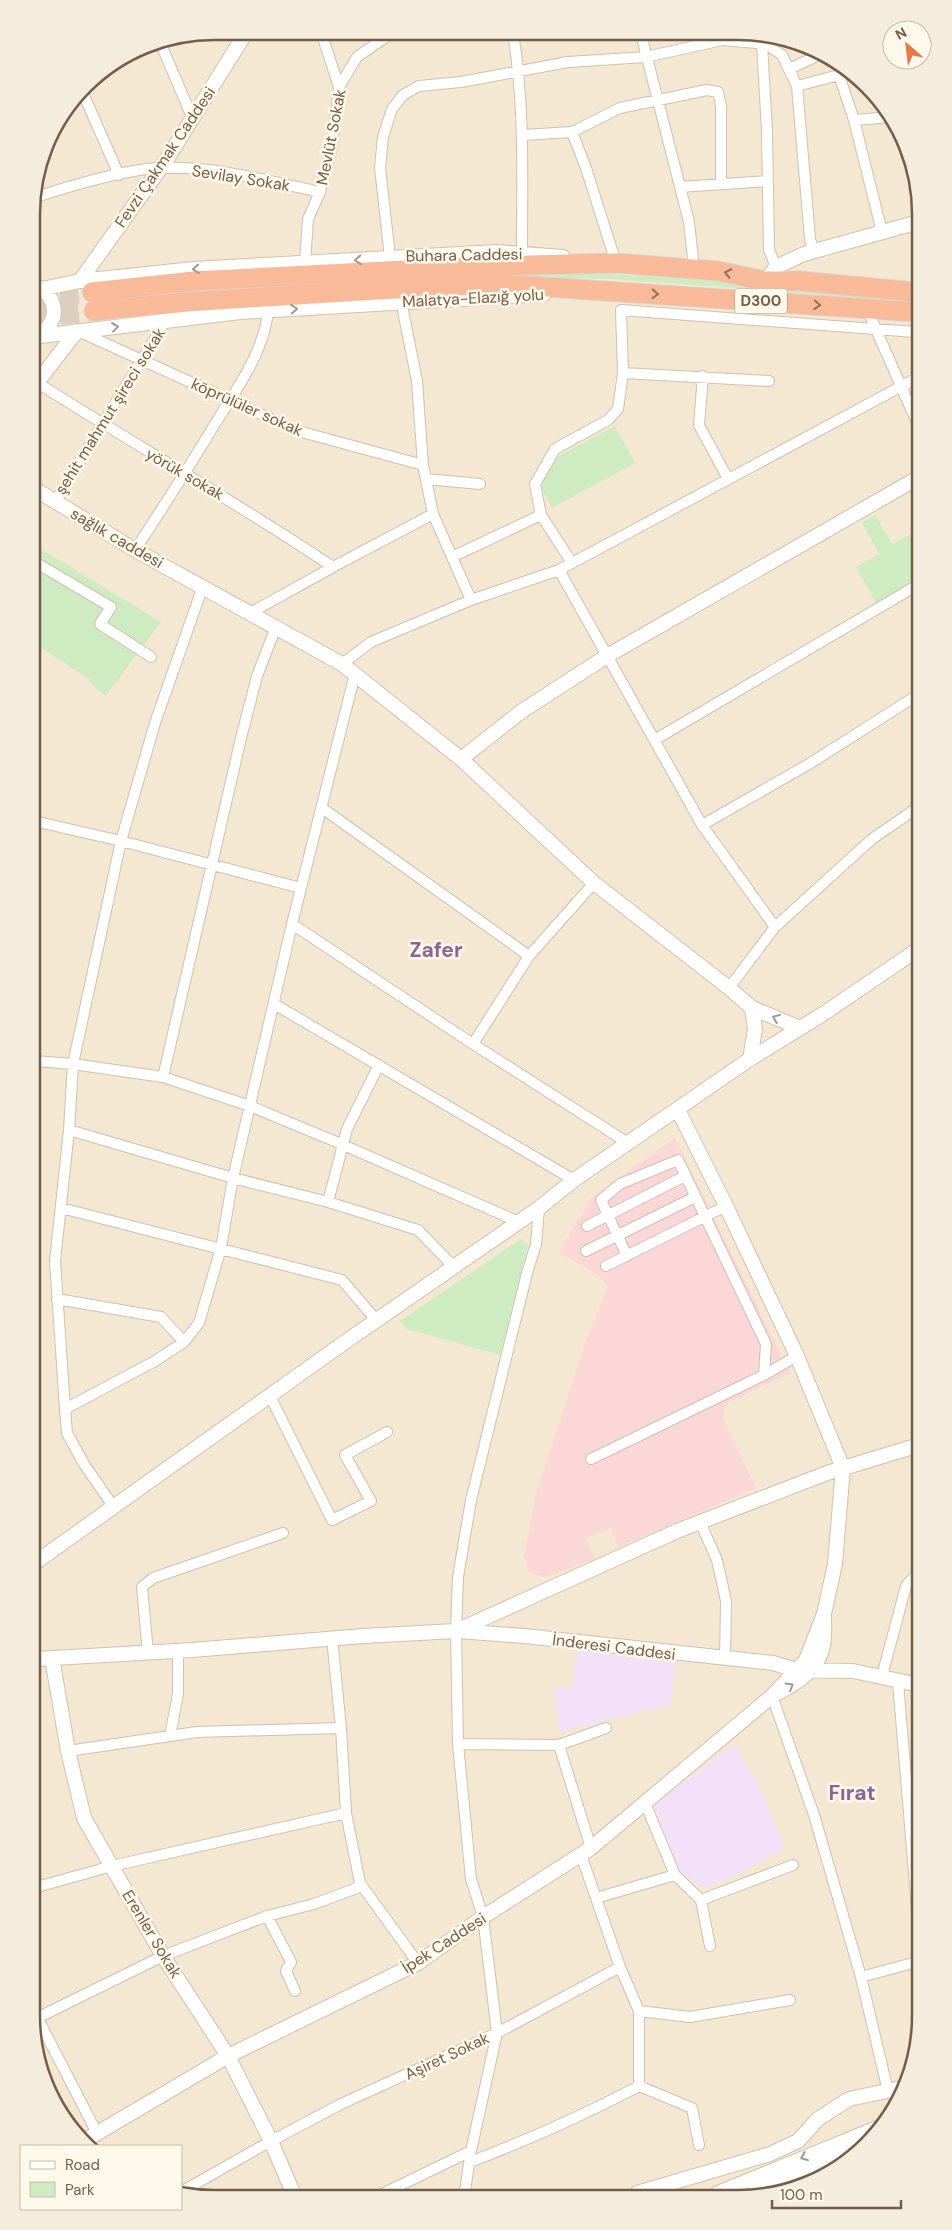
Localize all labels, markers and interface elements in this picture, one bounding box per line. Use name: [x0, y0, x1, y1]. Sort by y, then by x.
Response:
north arrow: [882, 20, 932, 70]
text: N: [892, 23, 910, 44]
street label: Fevzi Çakmak Caddesi: [110, 82, 220, 232]
street label: Mevlüt Sokak: [311, 87, 351, 187]
street label: Sevilay Sokak: [190, 160, 292, 196]
street label: Buhara Caddesi: [405, 243, 523, 267]
one-way arrow: [354, 254, 362, 265]
one-way arrow: [192, 263, 200, 274]
one-way arrow: [723, 268, 732, 278]
street label: Malatya-Elazığ yolu: [402, 284, 544, 312]
road number: D300: [735, 288, 787, 314]
one-way arrow: [652, 289, 659, 299]
one-way arrow: [813, 299, 821, 310]
one-way arrow: [291, 303, 299, 314]
one-way arrow: [112, 322, 120, 333]
street label: şehit mahmut şireci sokak: [50, 324, 170, 498]
street label: köprülüler sokak: [188, 373, 306, 441]
street label: yörük sokak: [142, 443, 228, 505]
street label: sağlık caddesi: [67, 503, 167, 573]
district label: Zafer: [409, 936, 463, 964]
one-way arrow: [772, 1014, 781, 1024]
street label: İnderesi Caddesi: [551, 1629, 677, 1665]
one-way arrow: [785, 1683, 794, 1693]
district label: Fırat: [828, 1779, 876, 1807]
street label: Erenler Sokak: [117, 1886, 187, 1982]
street label: İpek Caddesi: [398, 1908, 490, 1978]
street label: Aşiret Sokak: [401, 2027, 493, 2085]
legend: [20, 2145, 182, 2210]
one-way arrow: [800, 2151, 809, 2161]
text: Road: [65, 2155, 100, 2175]
scale bar: [772, 2178, 901, 2210]
text: Park: [65, 2180, 95, 2200]
text: 100 m: [780, 2185, 823, 2205]

